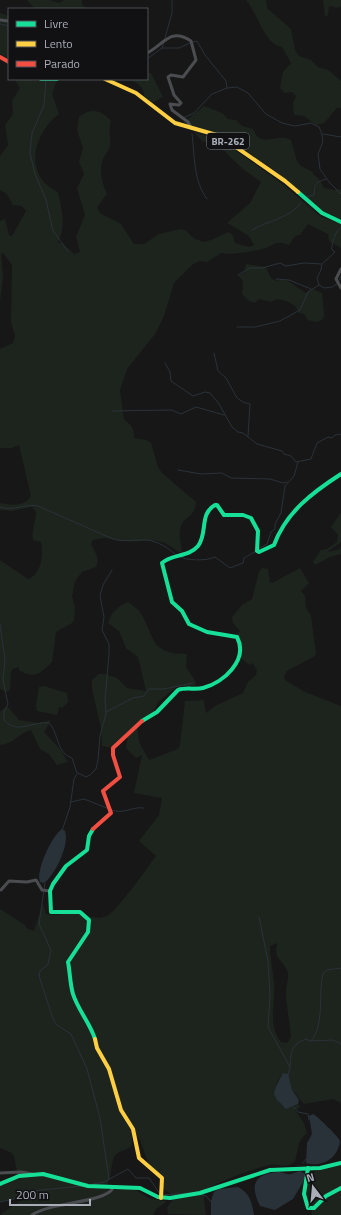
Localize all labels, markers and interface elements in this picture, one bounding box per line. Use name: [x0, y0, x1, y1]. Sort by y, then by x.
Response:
legend: [8, 8, 148, 80]
text: Livre: [44, 14, 68, 33]
text: Lento: [44, 34, 73, 53]
text: Parado: [44, 54, 80, 73]
road number: BR-262: [207, 133, 249, 149]
north arrow: [293, 1167, 333, 1207]
text: N: [304, 1169, 316, 1186]
scale bar: [10, 1181, 90, 1207]
text: 200 m: [16, 1185, 49, 1204]

